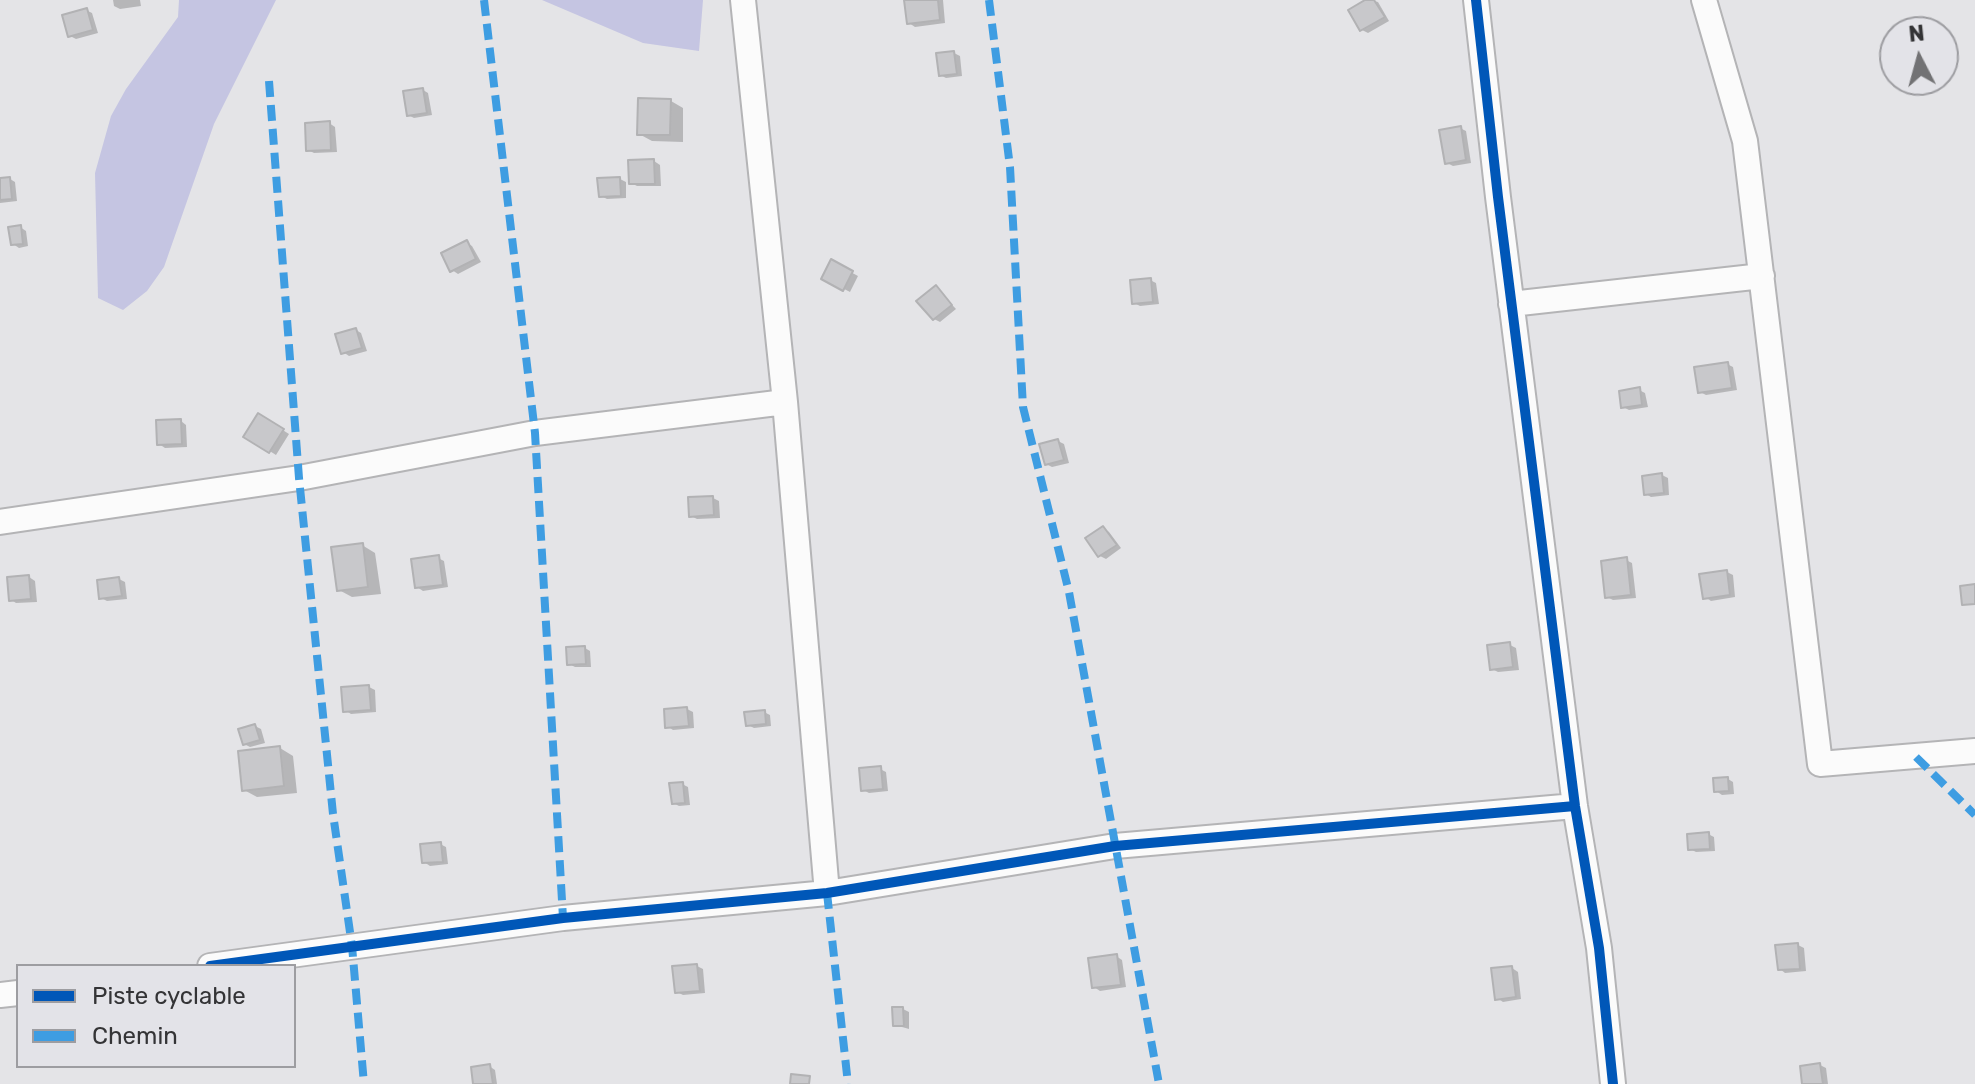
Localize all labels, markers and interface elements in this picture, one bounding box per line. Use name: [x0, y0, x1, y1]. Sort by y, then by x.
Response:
north arrow: [1879, 16, 1959, 96]
text: N: [1907, 19, 1926, 48]
legend: [16, 964, 296, 1068]
text: Piste cyclable: [92, 982, 246, 1010]
text: Chemin: [92, 1022, 178, 1050]

